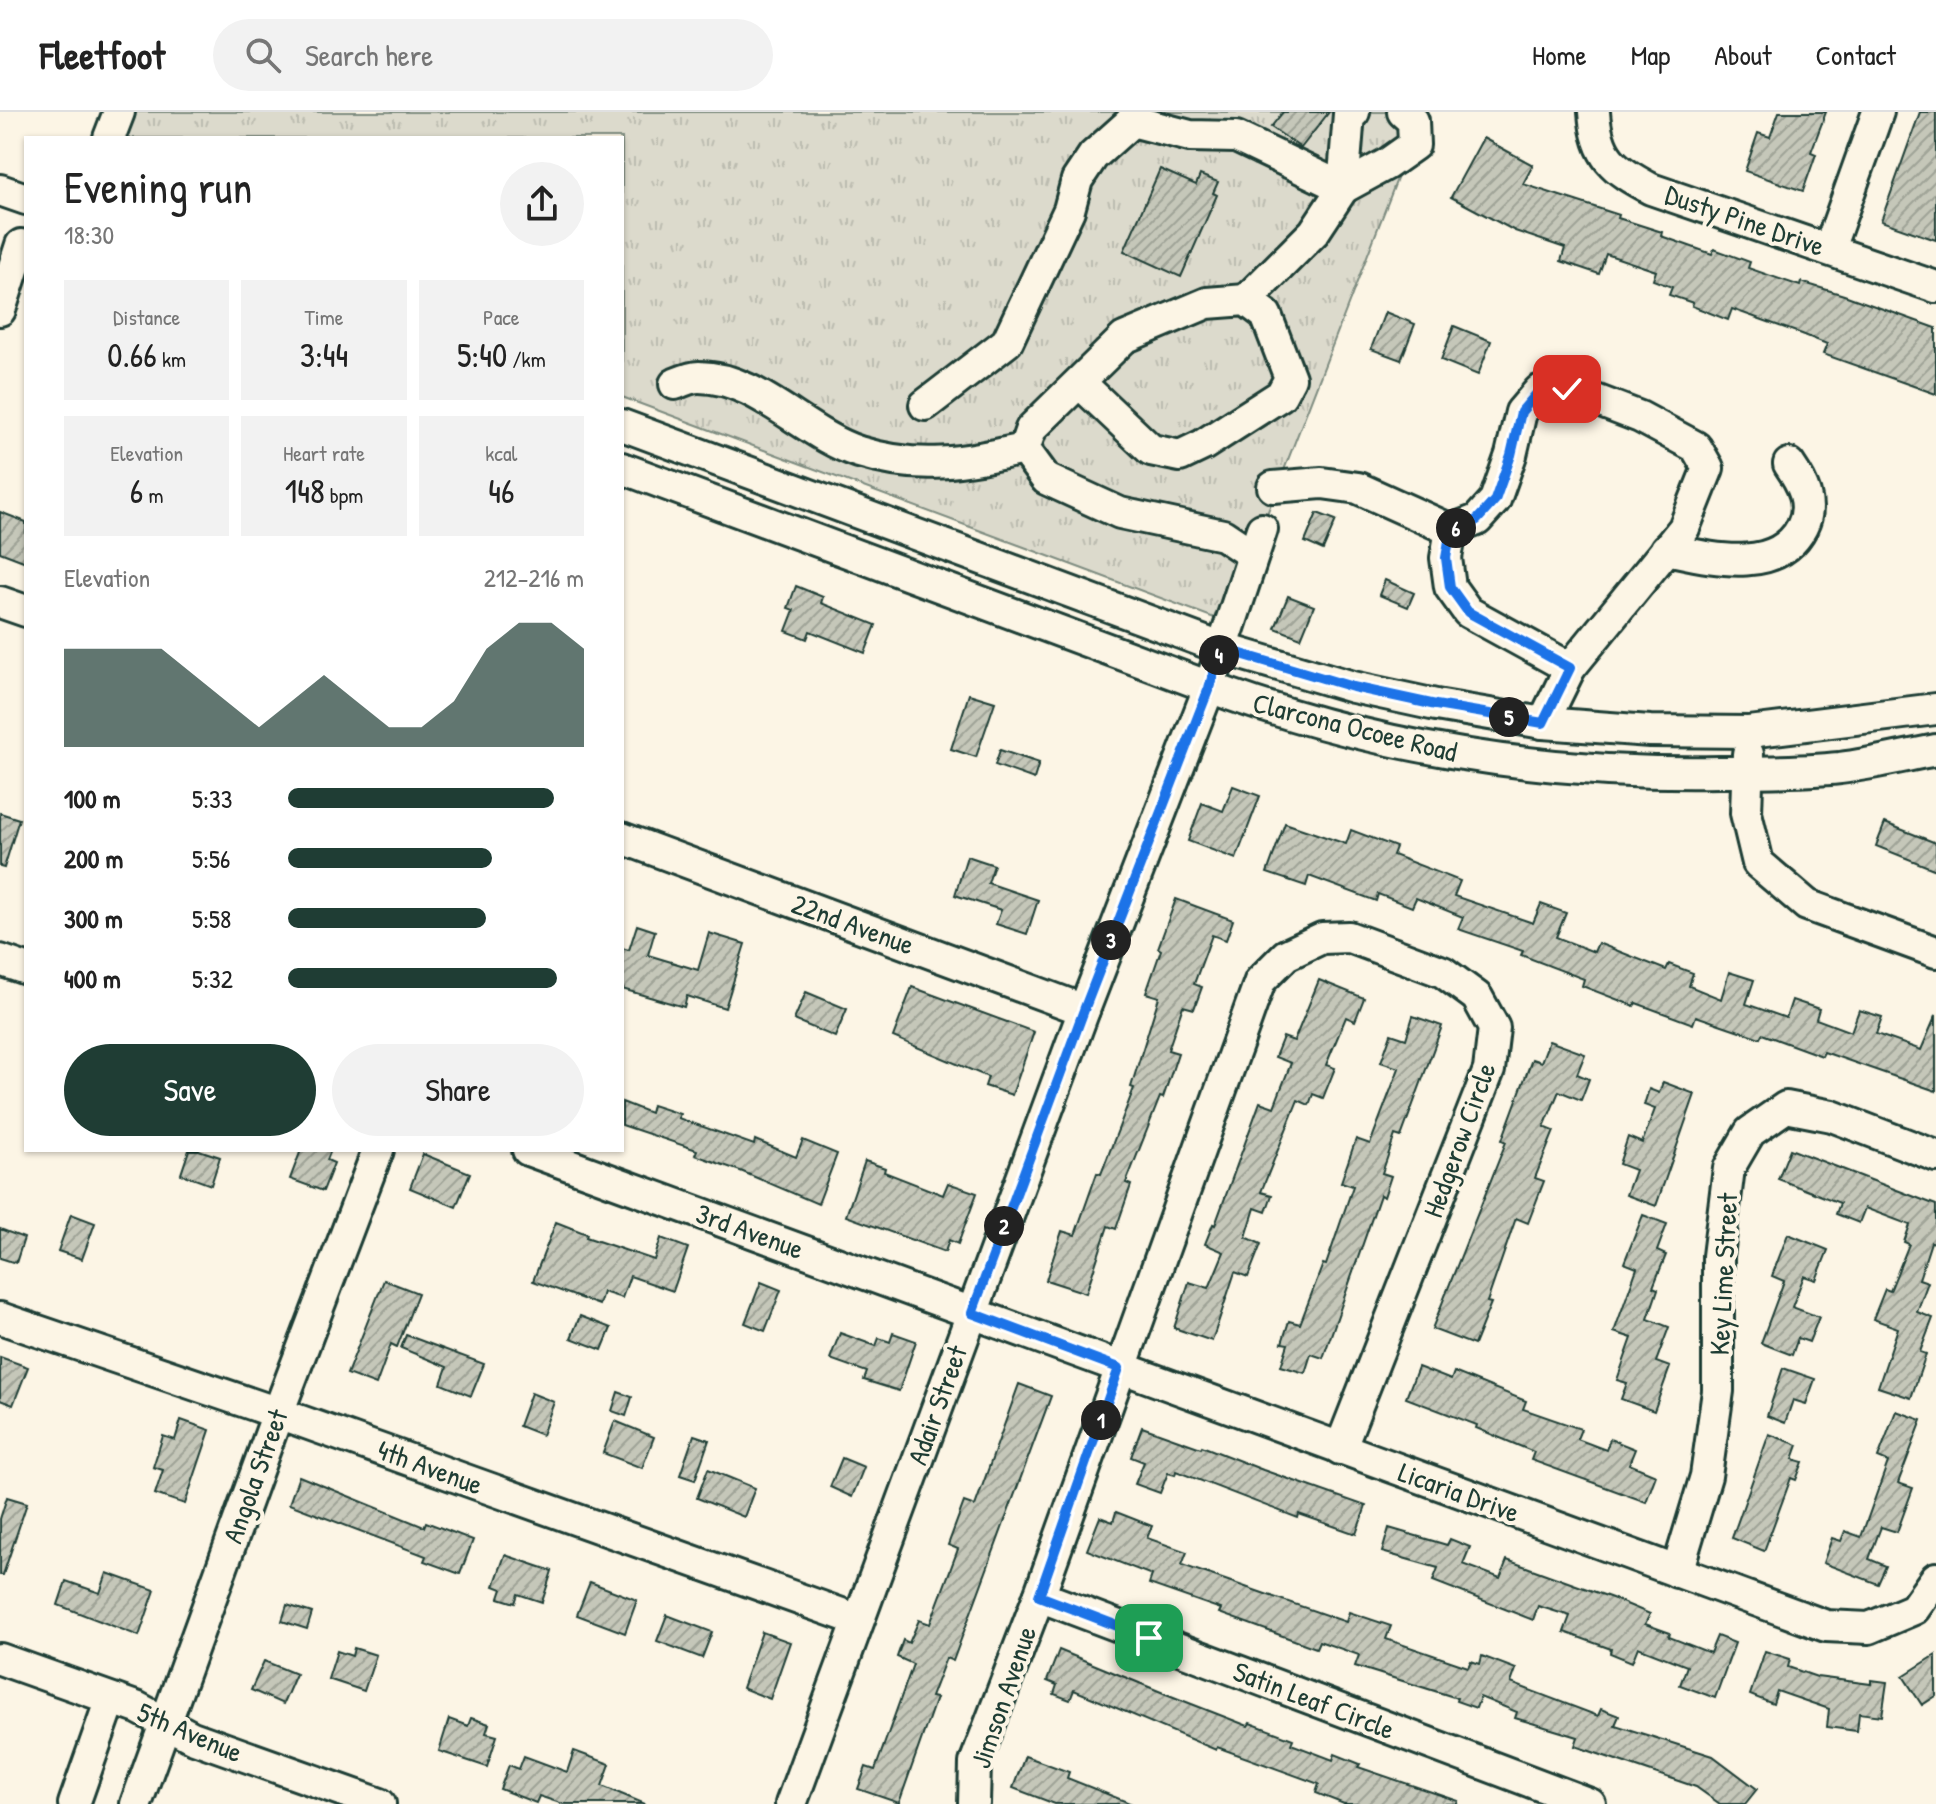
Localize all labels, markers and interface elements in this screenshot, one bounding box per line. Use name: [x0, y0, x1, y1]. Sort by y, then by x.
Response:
search box: [213, 19, 773, 91]
text: Fleetfoot: [40, 29, 165, 81]
icon: search: [241, 33, 285, 77]
text: Search here: [305, 35, 433, 75]
text: Home: [1532, 36, 1587, 74]
text: Map: [1631, 36, 1670, 74]
text: About: [1714, 36, 1772, 74]
text: Contact: [1816, 36, 1896, 74]
text: Evening run: [64, 157, 252, 217]
button: share: [500, 162, 584, 246]
street label: Dusty Pine Drive: [1660, 175, 1830, 265]
text: 18:30: [64, 217, 114, 252]
text: Distance: [113, 302, 180, 332]
text: Time: [305, 302, 343, 332]
text: Pace: [483, 302, 520, 332]
text: 0.66: [107, 332, 157, 378]
text: 3:44: [300, 332, 348, 378]
text: 5:40: [457, 332, 507, 378]
text: km: [157, 344, 186, 374]
text: /km: [507, 344, 546, 374]
pin: [1533, 355, 1601, 423]
icon: check: [1545, 367, 1589, 411]
text: Elevation: [110, 438, 183, 468]
text: Heart rate: [283, 438, 365, 468]
text: kcal: [485, 438, 517, 468]
text: 6: [130, 468, 143, 514]
text: 148: [285, 468, 325, 514]
text: 46: [488, 468, 514, 514]
text: m: [143, 480, 163, 510]
text: bpm: [325, 480, 363, 510]
pin: 6: [1436, 508, 1476, 548]
text: 6: [1452, 513, 1460, 543]
text: Elevation: [64, 560, 150, 595]
text: 212–216 m: [484, 560, 584, 595]
pin: 4: [1199, 635, 1239, 675]
text: 4: [1215, 640, 1223, 670]
street label: Clarcona Ocoee Road: [1249, 683, 1461, 771]
pin: 5: [1489, 697, 1529, 737]
text: 5: [1504, 702, 1514, 732]
text: 100 m: [64, 781, 120, 816]
text: 5:33: [192, 781, 232, 816]
text: 200 m: [64, 841, 123, 876]
text: 5:56: [192, 841, 230, 876]
street label: 22nd Avenue: [787, 884, 919, 964]
text: 300 m: [64, 901, 123, 936]
text: 5:58: [192, 901, 231, 936]
pin: 3: [1091, 920, 1131, 960]
text: 3: [1106, 925, 1116, 955]
text: 400 m: [64, 961, 121, 996]
text: 5:32: [192, 961, 233, 996]
button: Save: [64, 1044, 316, 1136]
button: Share: [332, 1044, 584, 1136]
street label: Hedgerow Circle: [1413, 1057, 1505, 1223]
street label: Key Lime Street: [1700, 1191, 1746, 1356]
street label: 3rd Avenue: [691, 1194, 809, 1268]
pin: 2: [984, 1206, 1024, 1246]
text: 2: [999, 1211, 1009, 1241]
street label: Adair Street: [898, 1340, 976, 1470]
pin: 1: [1081, 1400, 1121, 1440]
street label: Angola Street: [213, 1403, 297, 1548]
text: 1: [1097, 1405, 1105, 1435]
street label: 4th Avenue: [372, 1430, 488, 1504]
street label: Licaria Drive: [1393, 1453, 1525, 1531]
pin: [1115, 1604, 1183, 1672]
icon: arrive: [1127, 1616, 1171, 1660]
street label: Jimson Avenue: [961, 1621, 1045, 1773]
street label: Satin Leaf Circle: [1228, 1652, 1400, 1748]
street label: 5th Avenue: [132, 1693, 248, 1771]

